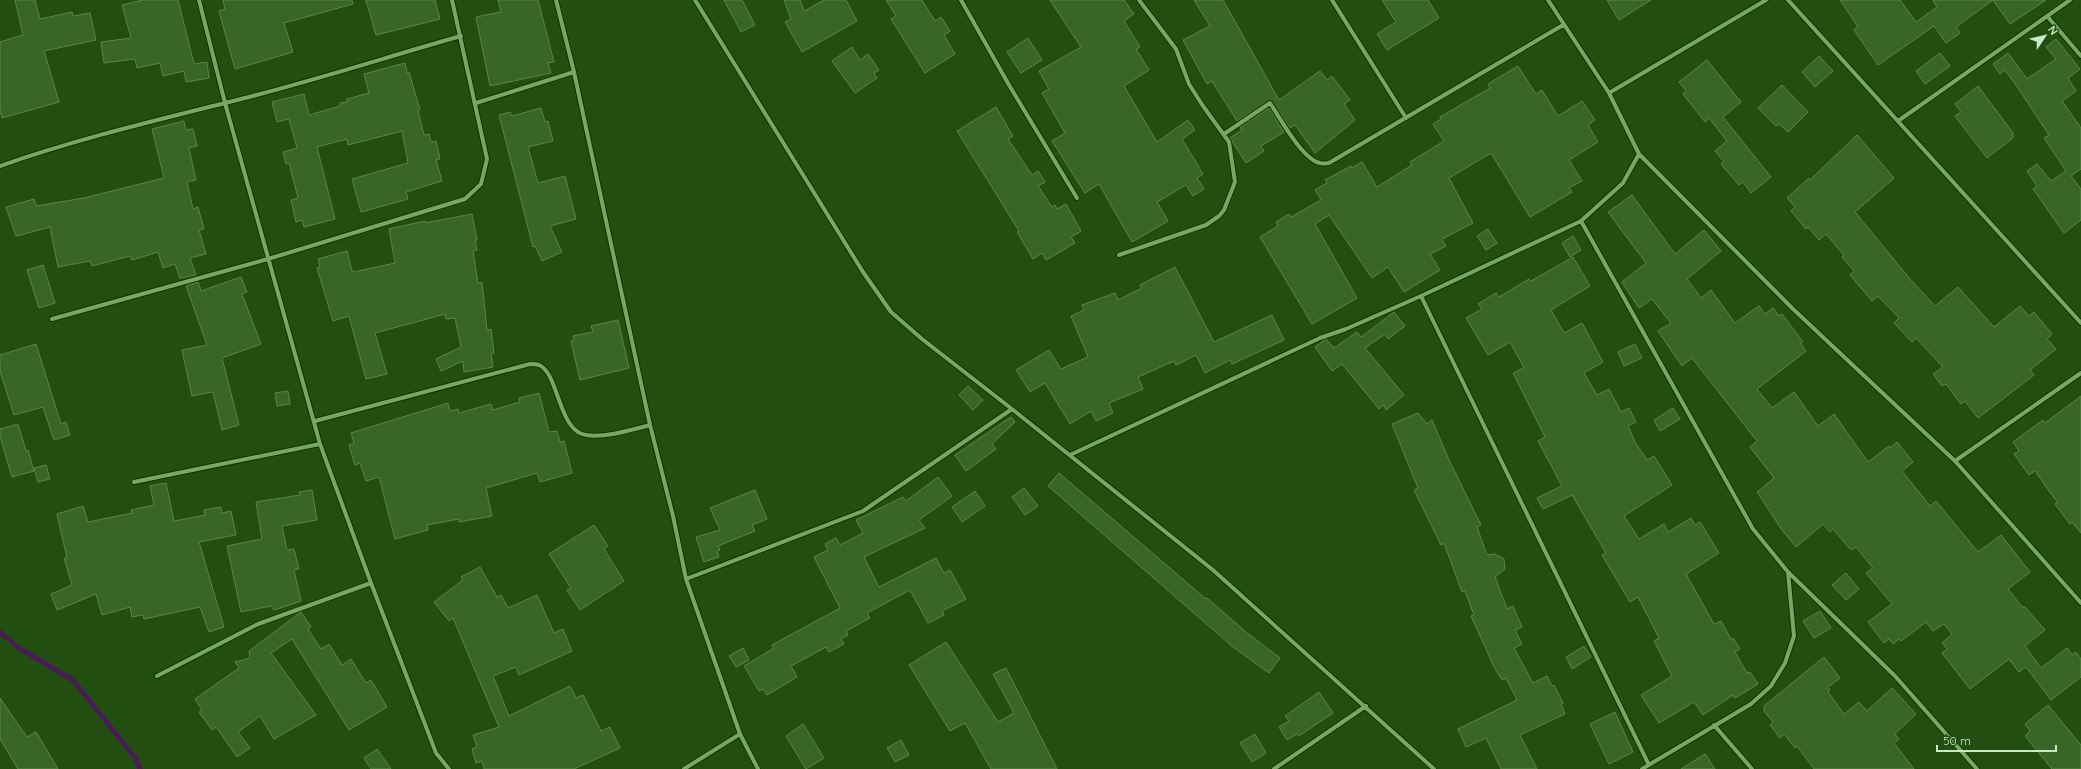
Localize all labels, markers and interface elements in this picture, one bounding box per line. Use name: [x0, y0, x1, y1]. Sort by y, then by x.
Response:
north arrow: [2025, 16, 2065, 56]
text: N: [2045, 23, 2061, 38]
scale bar: [1937, 727, 2056, 753]
text: 50 m: [1943, 733, 1971, 748]

